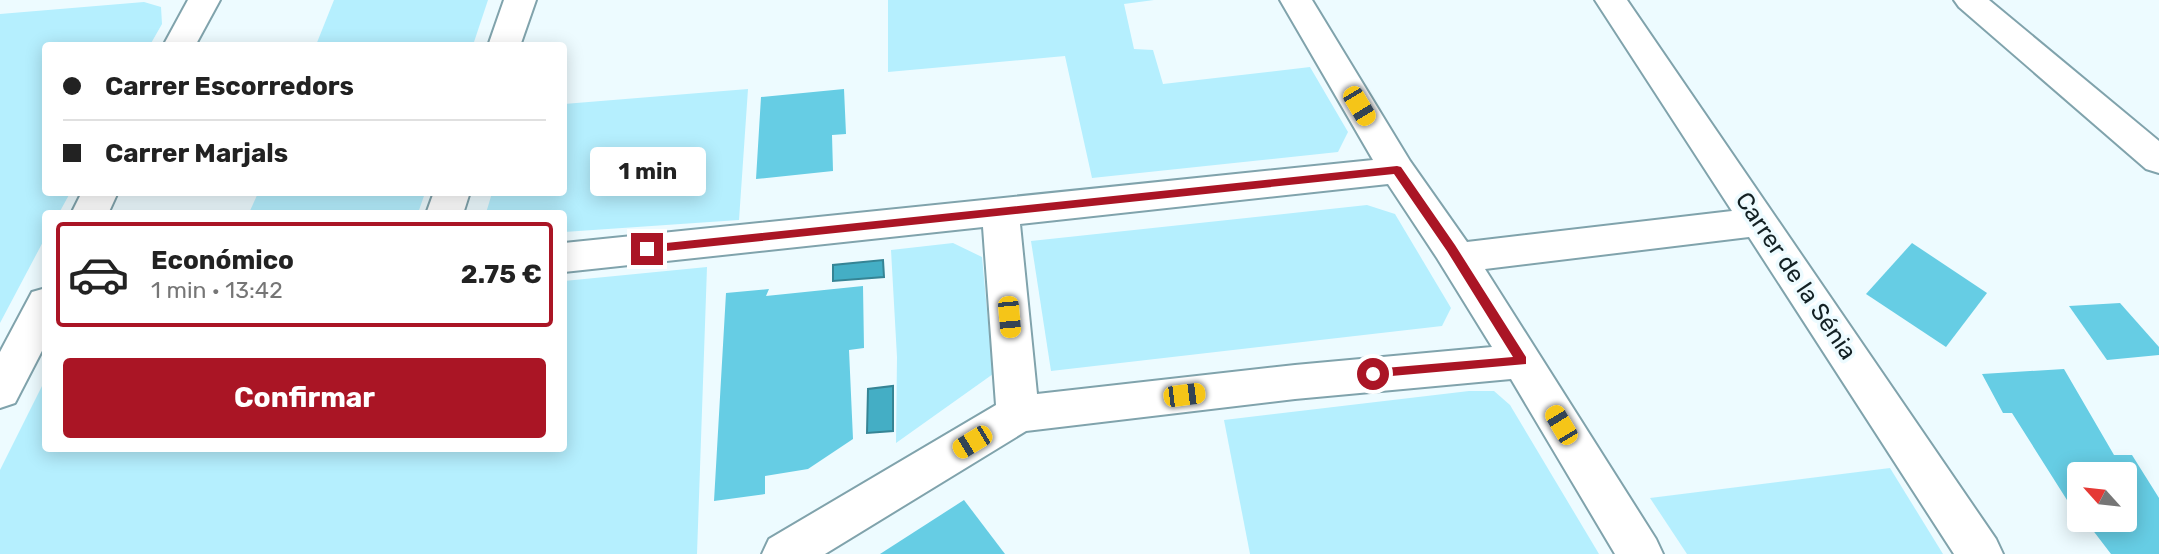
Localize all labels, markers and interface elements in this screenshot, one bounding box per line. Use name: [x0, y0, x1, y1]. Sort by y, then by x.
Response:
text: Carrer Escorredors: [105, 71, 354, 102]
car: [1340, 83, 1379, 129]
text: Carrer Marjals: [105, 138, 288, 169]
callout: 1 min: [589, 148, 705, 196]
text: 1 min: [619, 157, 677, 185]
street label: Carrer de la Sénia: [1730, 187, 1862, 365]
route end: [631, 233, 663, 265]
icon: car: [67, 243, 130, 306]
text: Económico: [151, 245, 294, 276]
text: 2.75 €: [461, 259, 542, 290]
text: 1 min · 13:42: [151, 276, 283, 304]
car: [997, 295, 1022, 339]
button: Confirmar: [63, 358, 546, 438]
route start: [1357, 358, 1389, 390]
car: [1162, 382, 1207, 408]
car: [1542, 402, 1581, 448]
car: [949, 422, 996, 462]
north arrow: [2067, 462, 2137, 532]
map controls: [2067, 462, 2137, 532]

